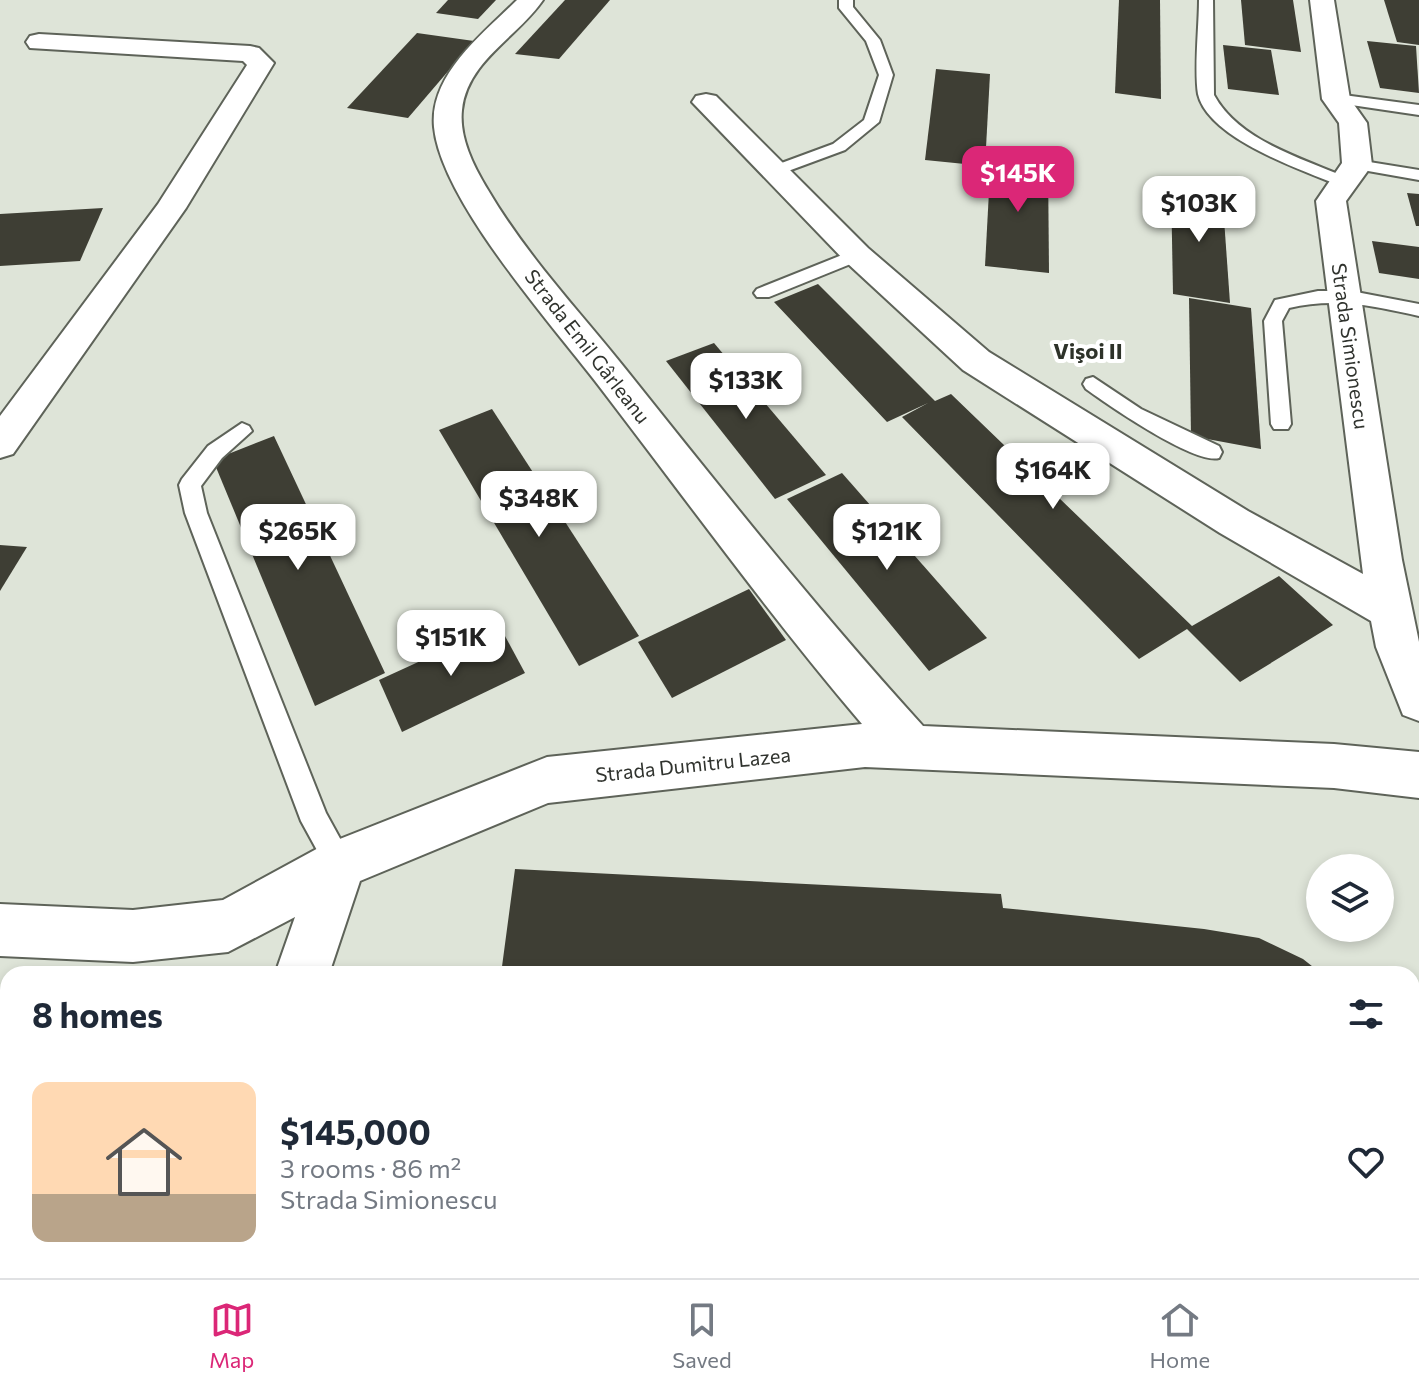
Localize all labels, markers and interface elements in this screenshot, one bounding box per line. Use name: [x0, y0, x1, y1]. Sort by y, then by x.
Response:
pin: $145K: [962, 146, 1074, 214]
text: $145K: [980, 156, 1056, 187]
pin: $103K: [1143, 176, 1255, 244]
text: $103K: [1160, 186, 1238, 217]
street label: Strada Simionescu: [1327, 261, 1375, 431]
street label: Strada Emil Gârleanu: [520, 264, 656, 428]
district label: Vişoi II: [1053, 337, 1123, 364]
pin: $133K: [690, 353, 802, 421]
text: $133K: [709, 363, 784, 394]
pin: $164K: [997, 443, 1109, 511]
text: $164K: [1015, 453, 1091, 484]
pin: $348K: [483, 471, 595, 539]
text: $348K: [499, 481, 579, 512]
pin: $265K: [242, 504, 354, 572]
pin: $121K: [831, 504, 943, 572]
text: $265K: [259, 514, 337, 545]
text: $121K: [851, 514, 923, 545]
pin: $151K: [395, 610, 507, 678]
text: $151K: [415, 620, 487, 651]
street label: Strada Dumitru Lazea: [594, 742, 792, 786]
map controls: [1306, 854, 1394, 942]
button: layers: [1306, 854, 1394, 942]
icon: filters: [1344, 992, 1388, 1036]
text: 8 homes: [32, 993, 163, 1035]
text: $145,000: [280, 1110, 431, 1152]
icon: home: [96, 1114, 192, 1210]
icon: heart: [1344, 1140, 1388, 1184]
text: 3 rooms · 86 m²: [280, 1152, 461, 1183]
text: Strada Simionescu: [280, 1183, 498, 1214]
tab: Map: [209, 1298, 254, 1373]
tab: Saved: [672, 1298, 732, 1373]
tab: Home: [1150, 1298, 1210, 1373]

